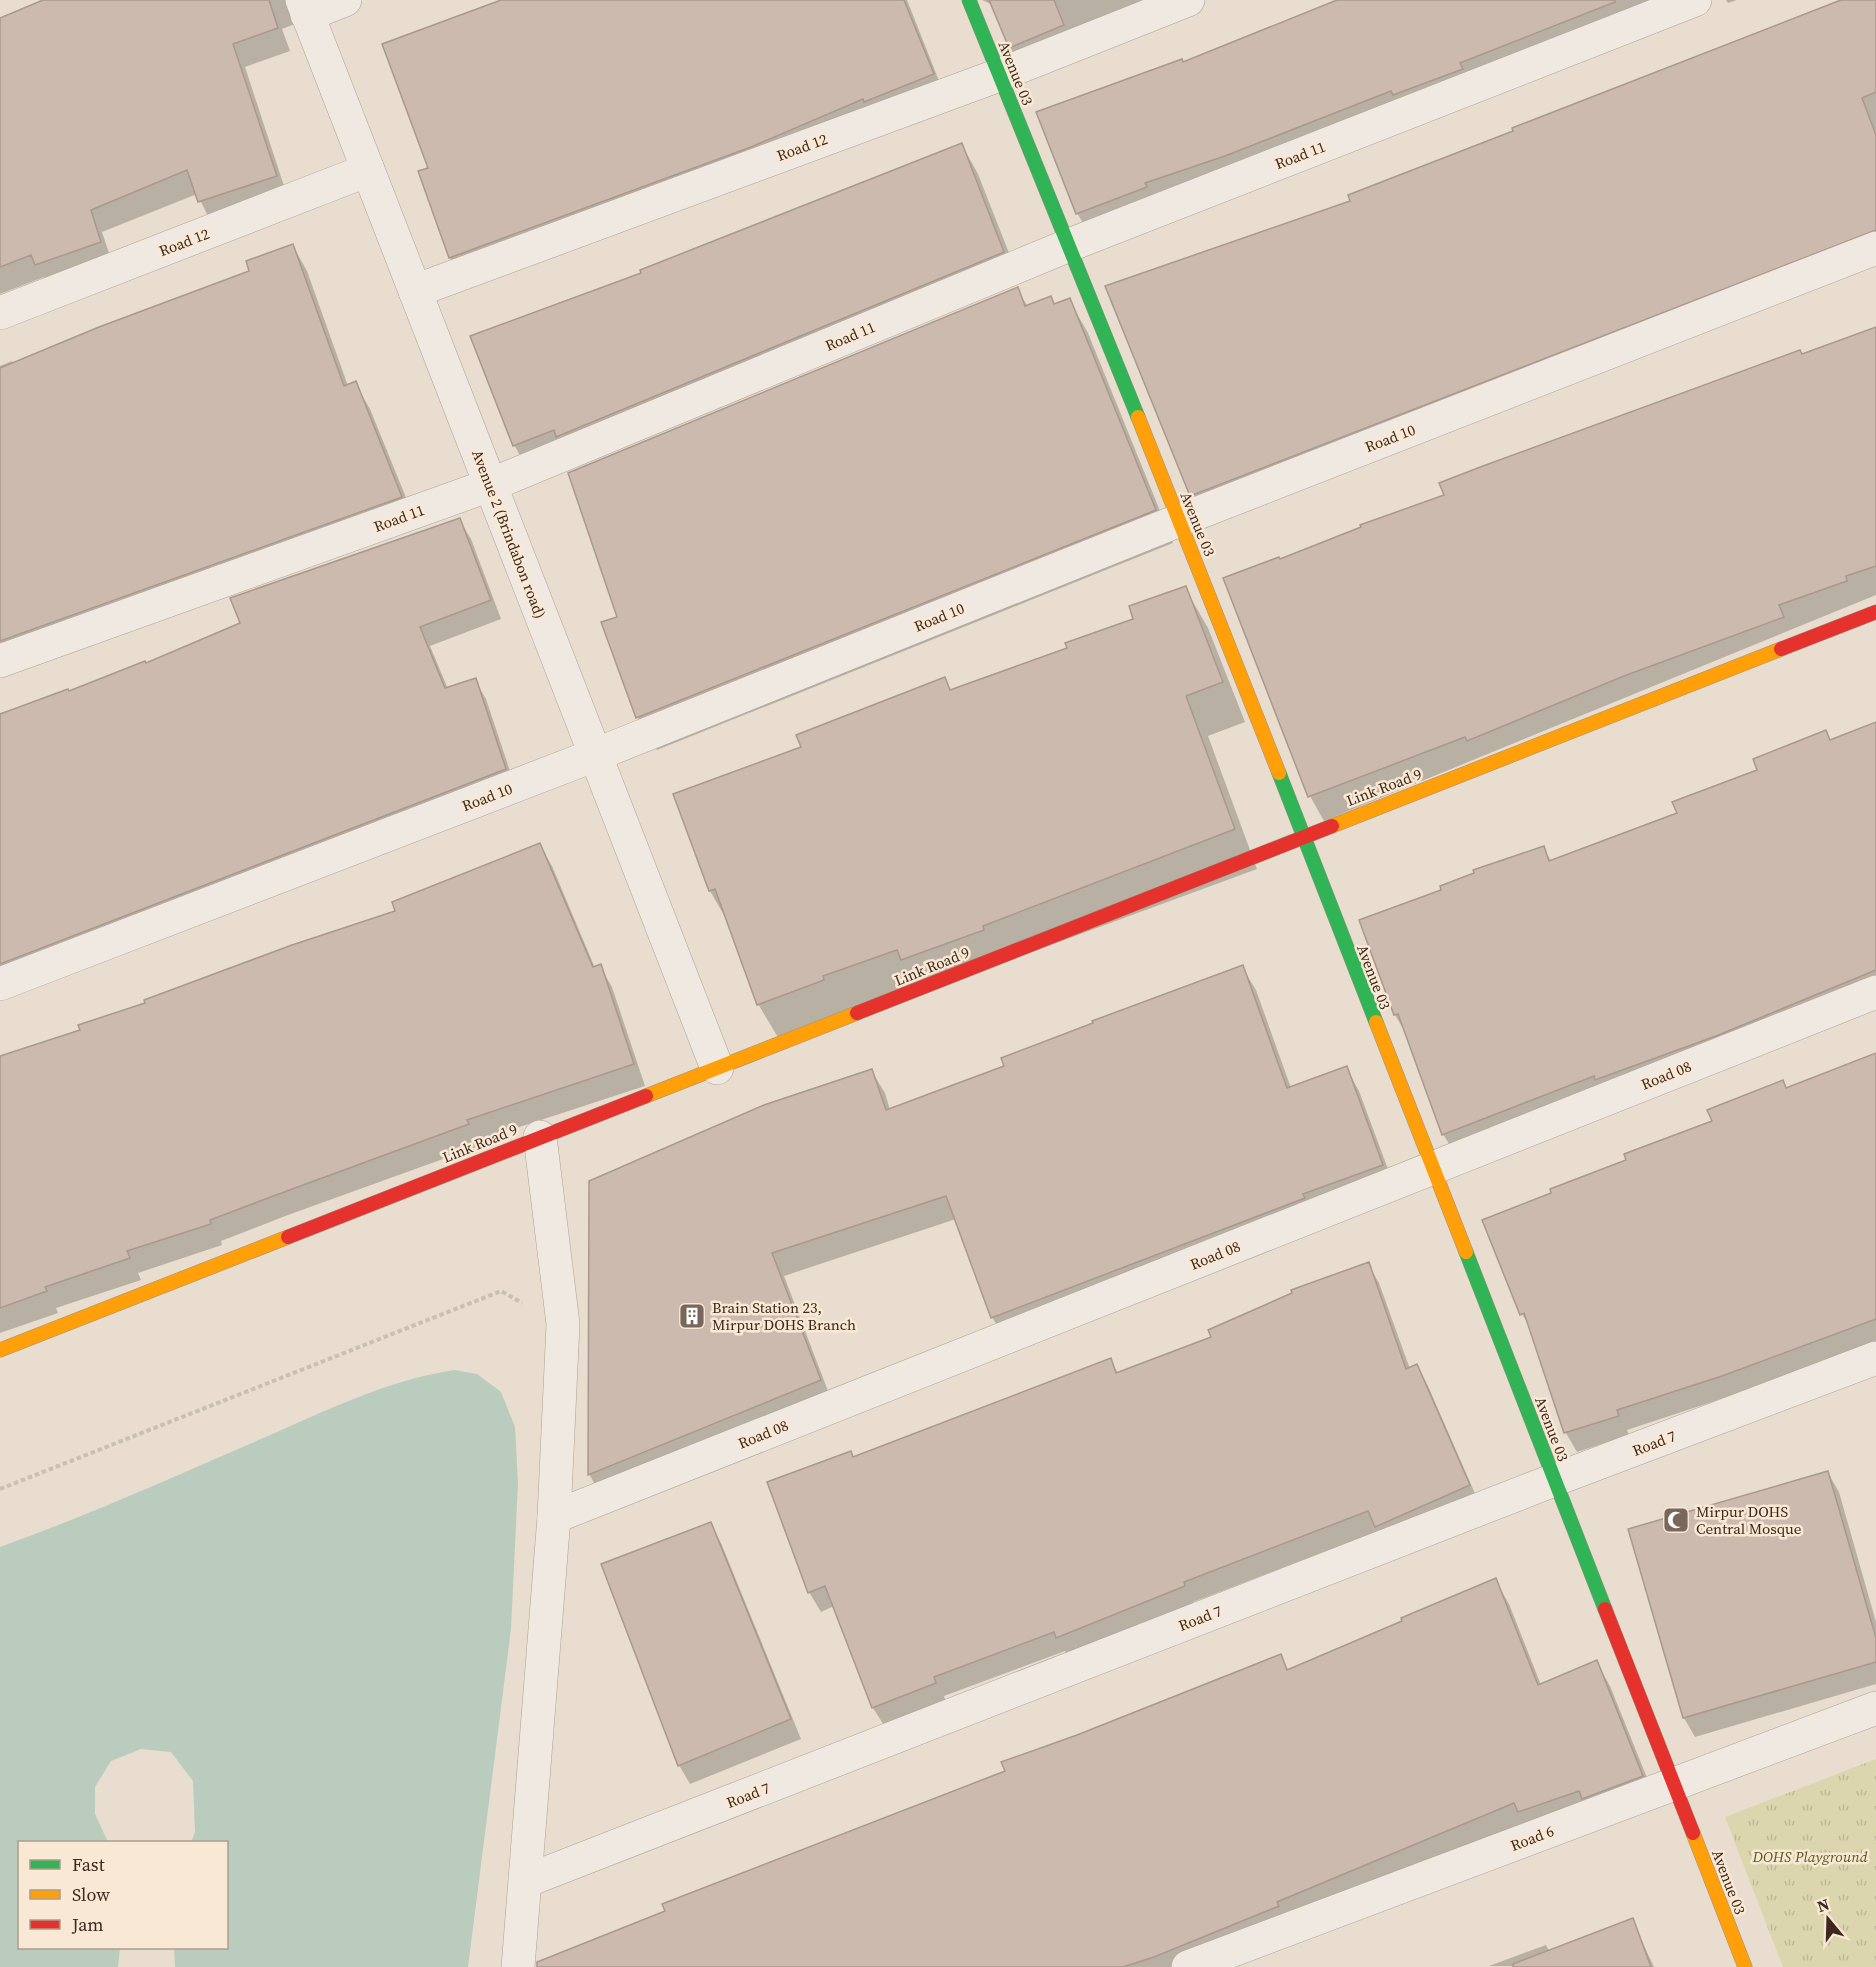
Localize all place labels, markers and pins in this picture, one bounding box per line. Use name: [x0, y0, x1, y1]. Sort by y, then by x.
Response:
place label: Brain Station 23, Mirpur DOHS Branch: [712, 1297, 856, 1335]
building icon: Brain Station 23, Mirpur DOHS Branch: [677, 1301, 707, 1331]
place label: Mirpur DOHS Central Mosque: [1696, 1501, 1802, 1539]
mosque icon: Mirpur DOHS Central Mosque: [1661, 1505, 1691, 1535]

